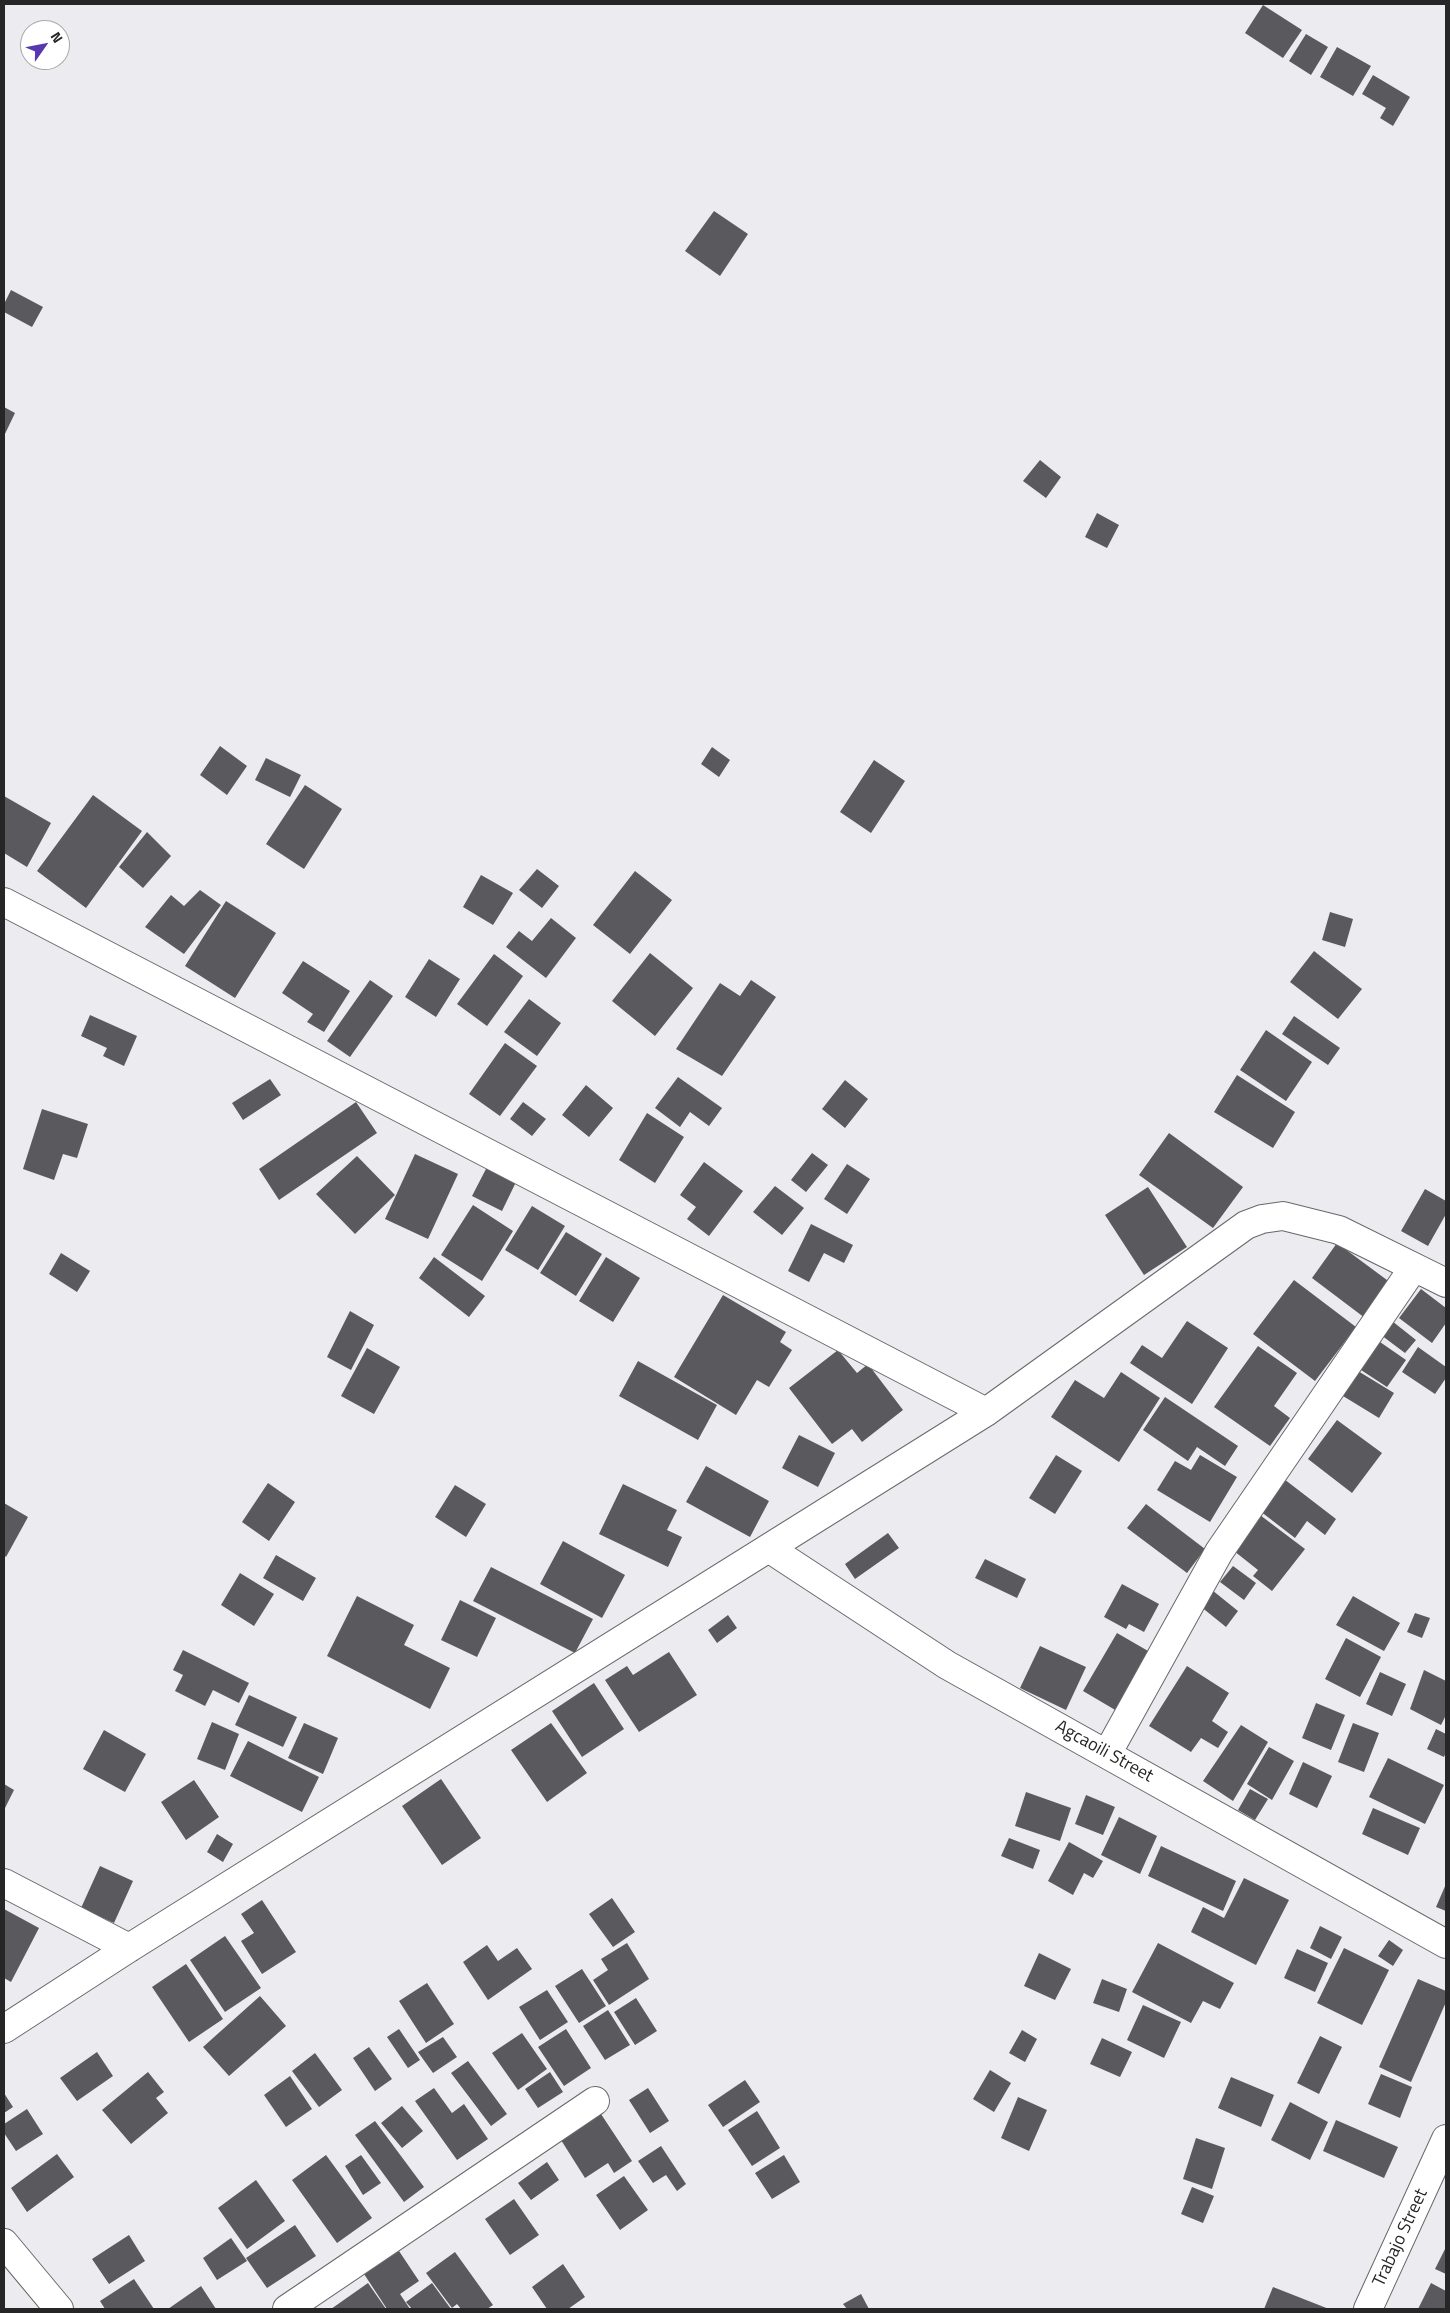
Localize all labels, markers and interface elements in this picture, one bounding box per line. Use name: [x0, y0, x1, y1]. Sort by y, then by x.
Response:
north arrow: [20, 20, 70, 70]
text: N: [46, 27, 69, 47]
street label: Agcaoili Street: [1051, 1716, 1157, 1788]
street label: Trabajo Street: [1369, 2186, 1433, 2290]

